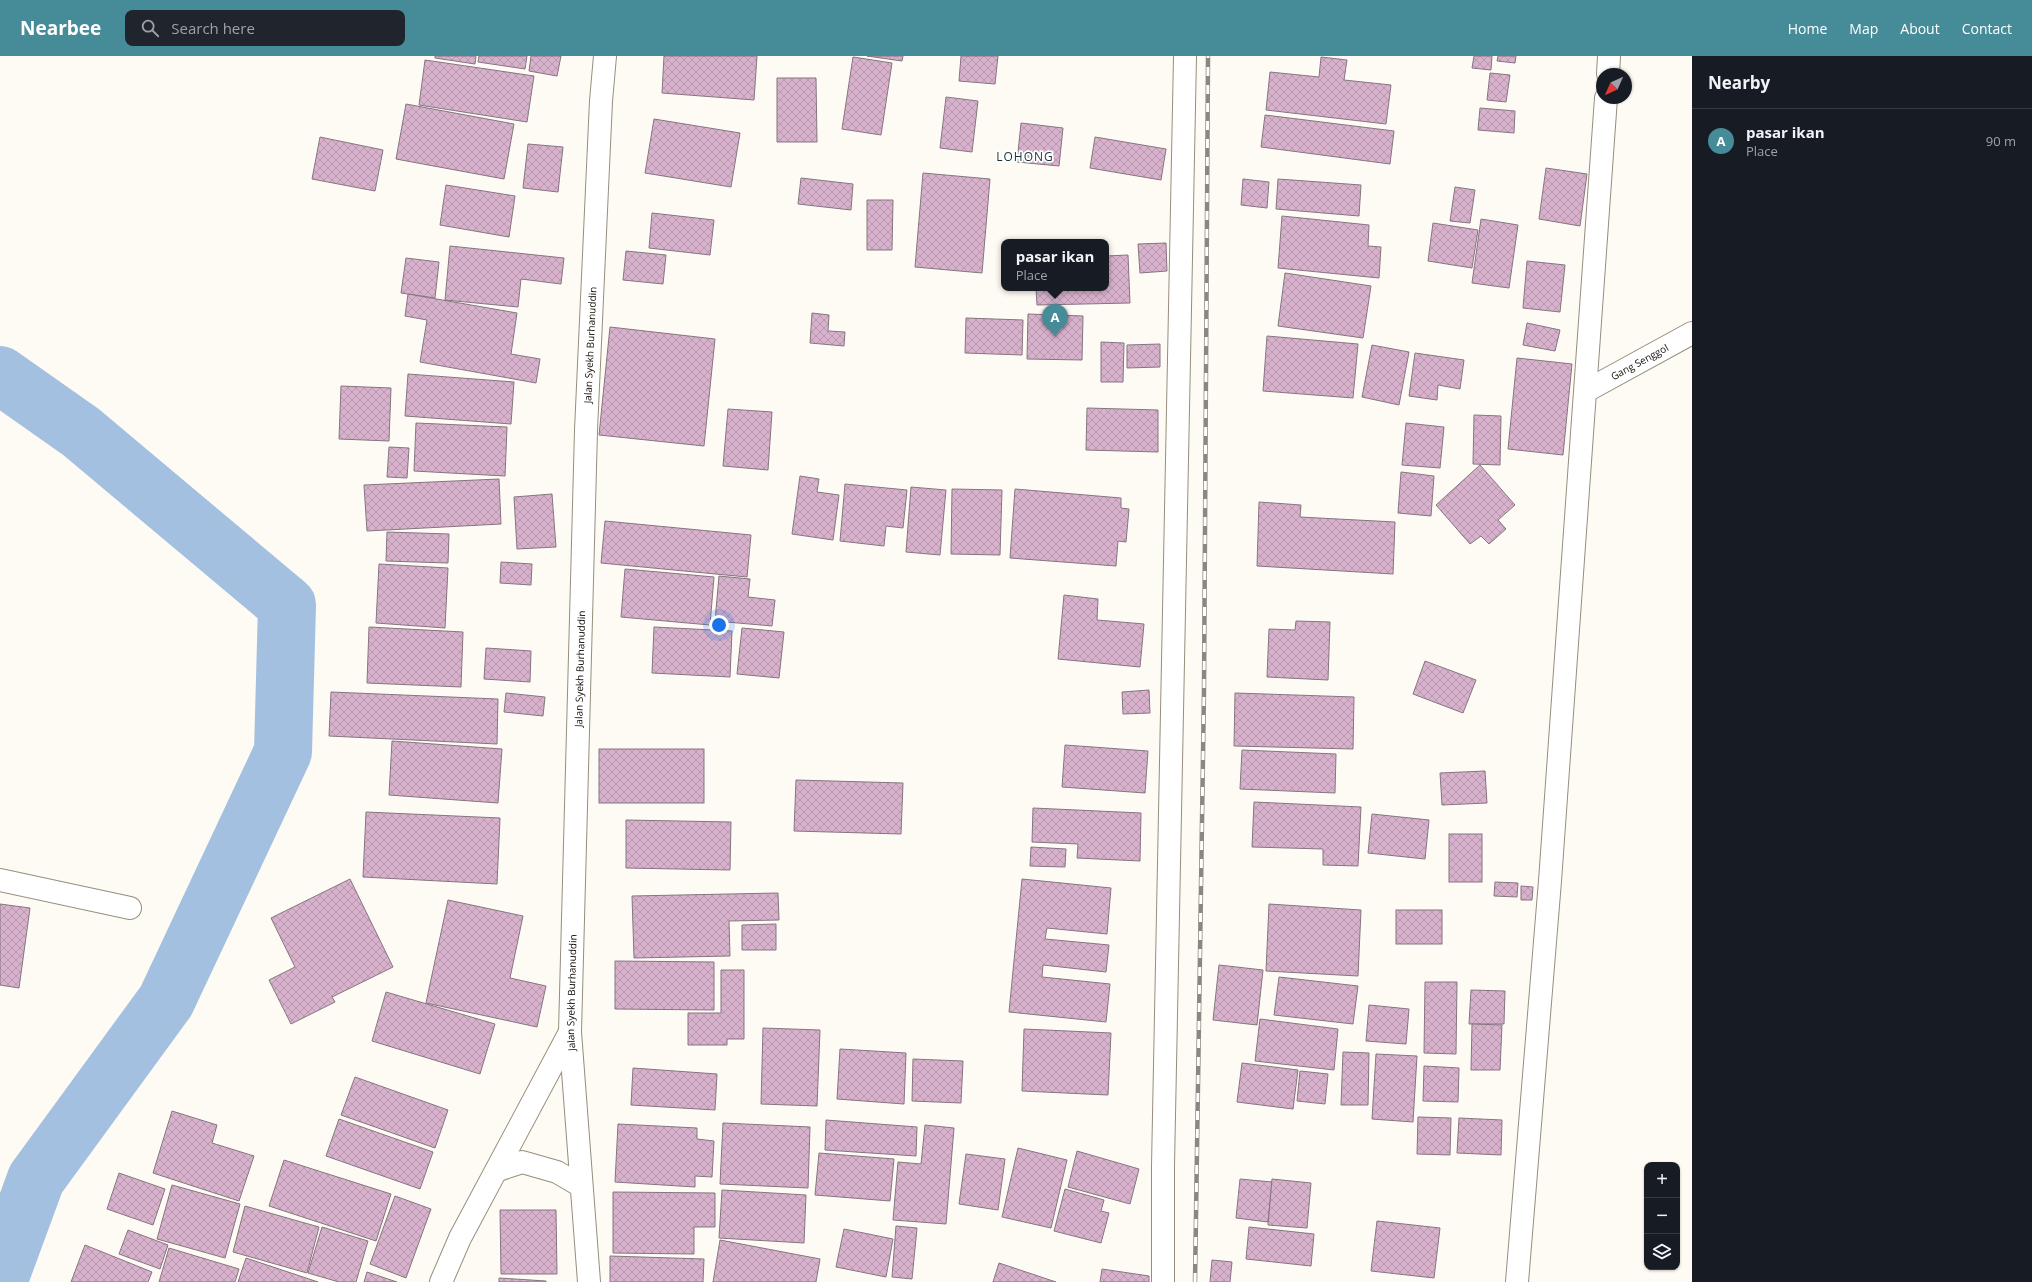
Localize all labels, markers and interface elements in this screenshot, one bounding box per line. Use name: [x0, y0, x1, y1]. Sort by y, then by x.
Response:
search box: [125, 10, 405, 46]
text: Nearbee: [20, 15, 101, 41]
icon: search: [139, 17, 161, 39]
text: Search here: [171, 18, 255, 38]
text: Home: [1788, 19, 1827, 38]
text: Map: [1849, 19, 1878, 38]
text: About: [1900, 19, 1940, 38]
text: Contact: [1962, 19, 2012, 38]
north arrow: [1596, 68, 1632, 104]
text: Nearby: [1708, 71, 1770, 94]
text: pasar ikan: [1746, 122, 1825, 142]
text: A: [1717, 132, 1725, 150]
text: 90 m: [1986, 132, 2016, 150]
text: Place: [1746, 142, 1778, 160]
district label: LOHONG: [996, 148, 1054, 165]
popup: [1001, 239, 1109, 291]
text: pasar ikan: [1016, 246, 1094, 266]
text: Place: [1016, 266, 1048, 284]
street label: Jalan Syekh Burhanuddin: [580, 286, 600, 405]
pin: A: [1042, 304, 1068, 337]
street label: Gang Senggol: [1608, 340, 1671, 383]
street label: Jalan Syekh Burhanuddin: [571, 610, 588, 728]
your location: [709, 615, 729, 635]
street label: Jalan Syekh Burhanuddin: [563, 934, 580, 1053]
map controls: [1644, 1162, 1680, 1270]
button: +: [1644, 1162, 1680, 1198]
button: −: [1644, 1198, 1680, 1234]
button: layers: [1644, 1234, 1680, 1270]

